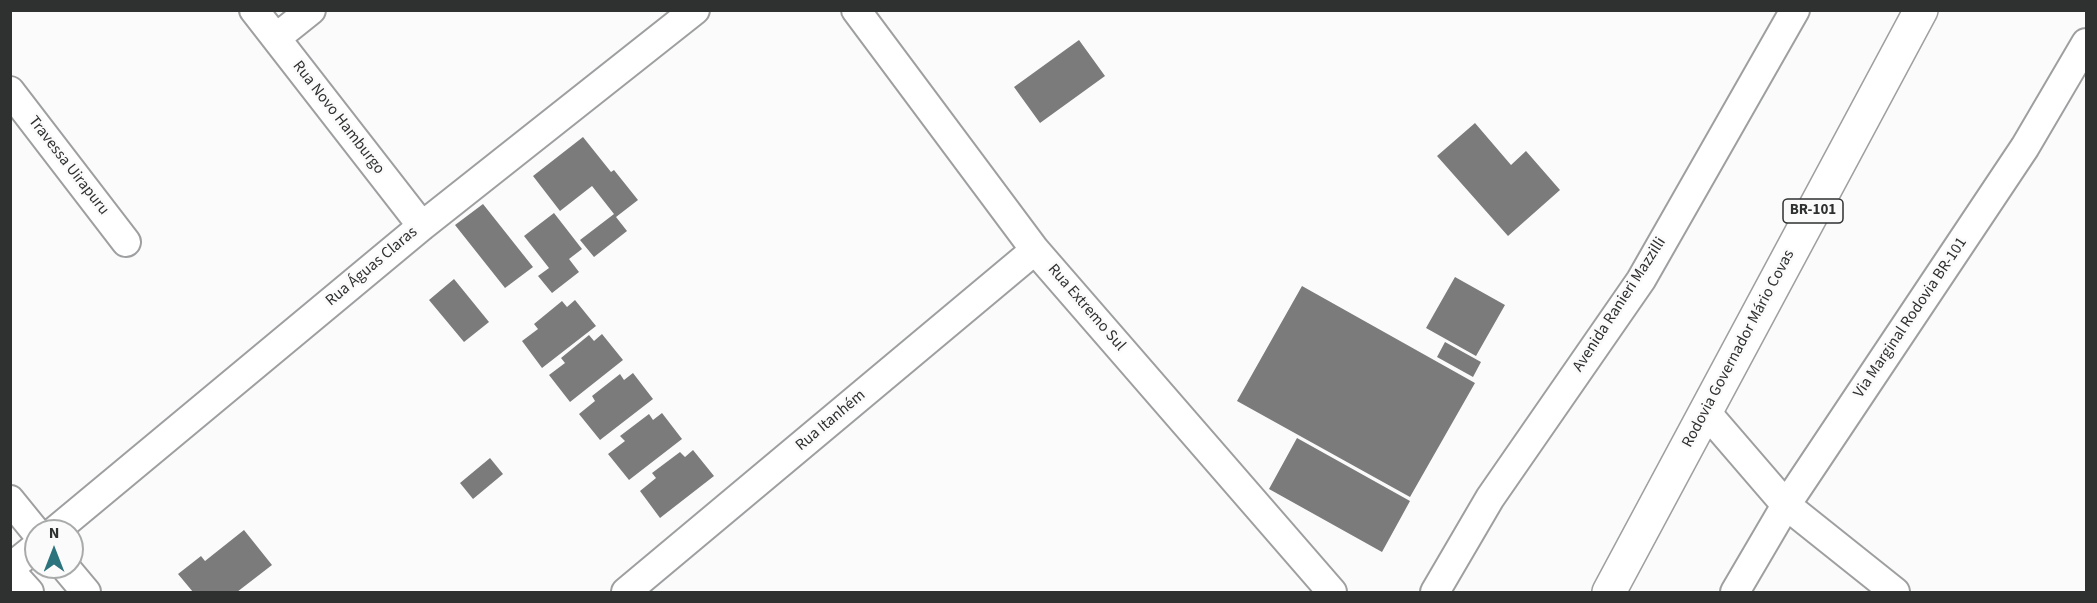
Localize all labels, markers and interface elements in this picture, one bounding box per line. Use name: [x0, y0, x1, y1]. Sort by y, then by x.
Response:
street label: Rua Novo Hamburgo: [288, 58, 388, 178]
street label: Travessa Uirapuru: [23, 113, 113, 219]
road number: BR-101: [1783, 199, 1843, 223]
street label: Rua Águas Claras: [322, 223, 422, 311]
street label: Avenida Ranieri Mazzilli: [1569, 234, 1671, 376]
street label: Via Marginal Rodovia BR-101: [1850, 234, 1972, 402]
street label: Rodovia Governador Mário Covas: [1679, 247, 1799, 451]
street label: Rua Extremo Sul: [1043, 261, 1129, 355]
street label: Rua Itanhém: [792, 386, 870, 456]
north arrow: [24, 519, 84, 579]
text: N: [49, 522, 59, 544]

